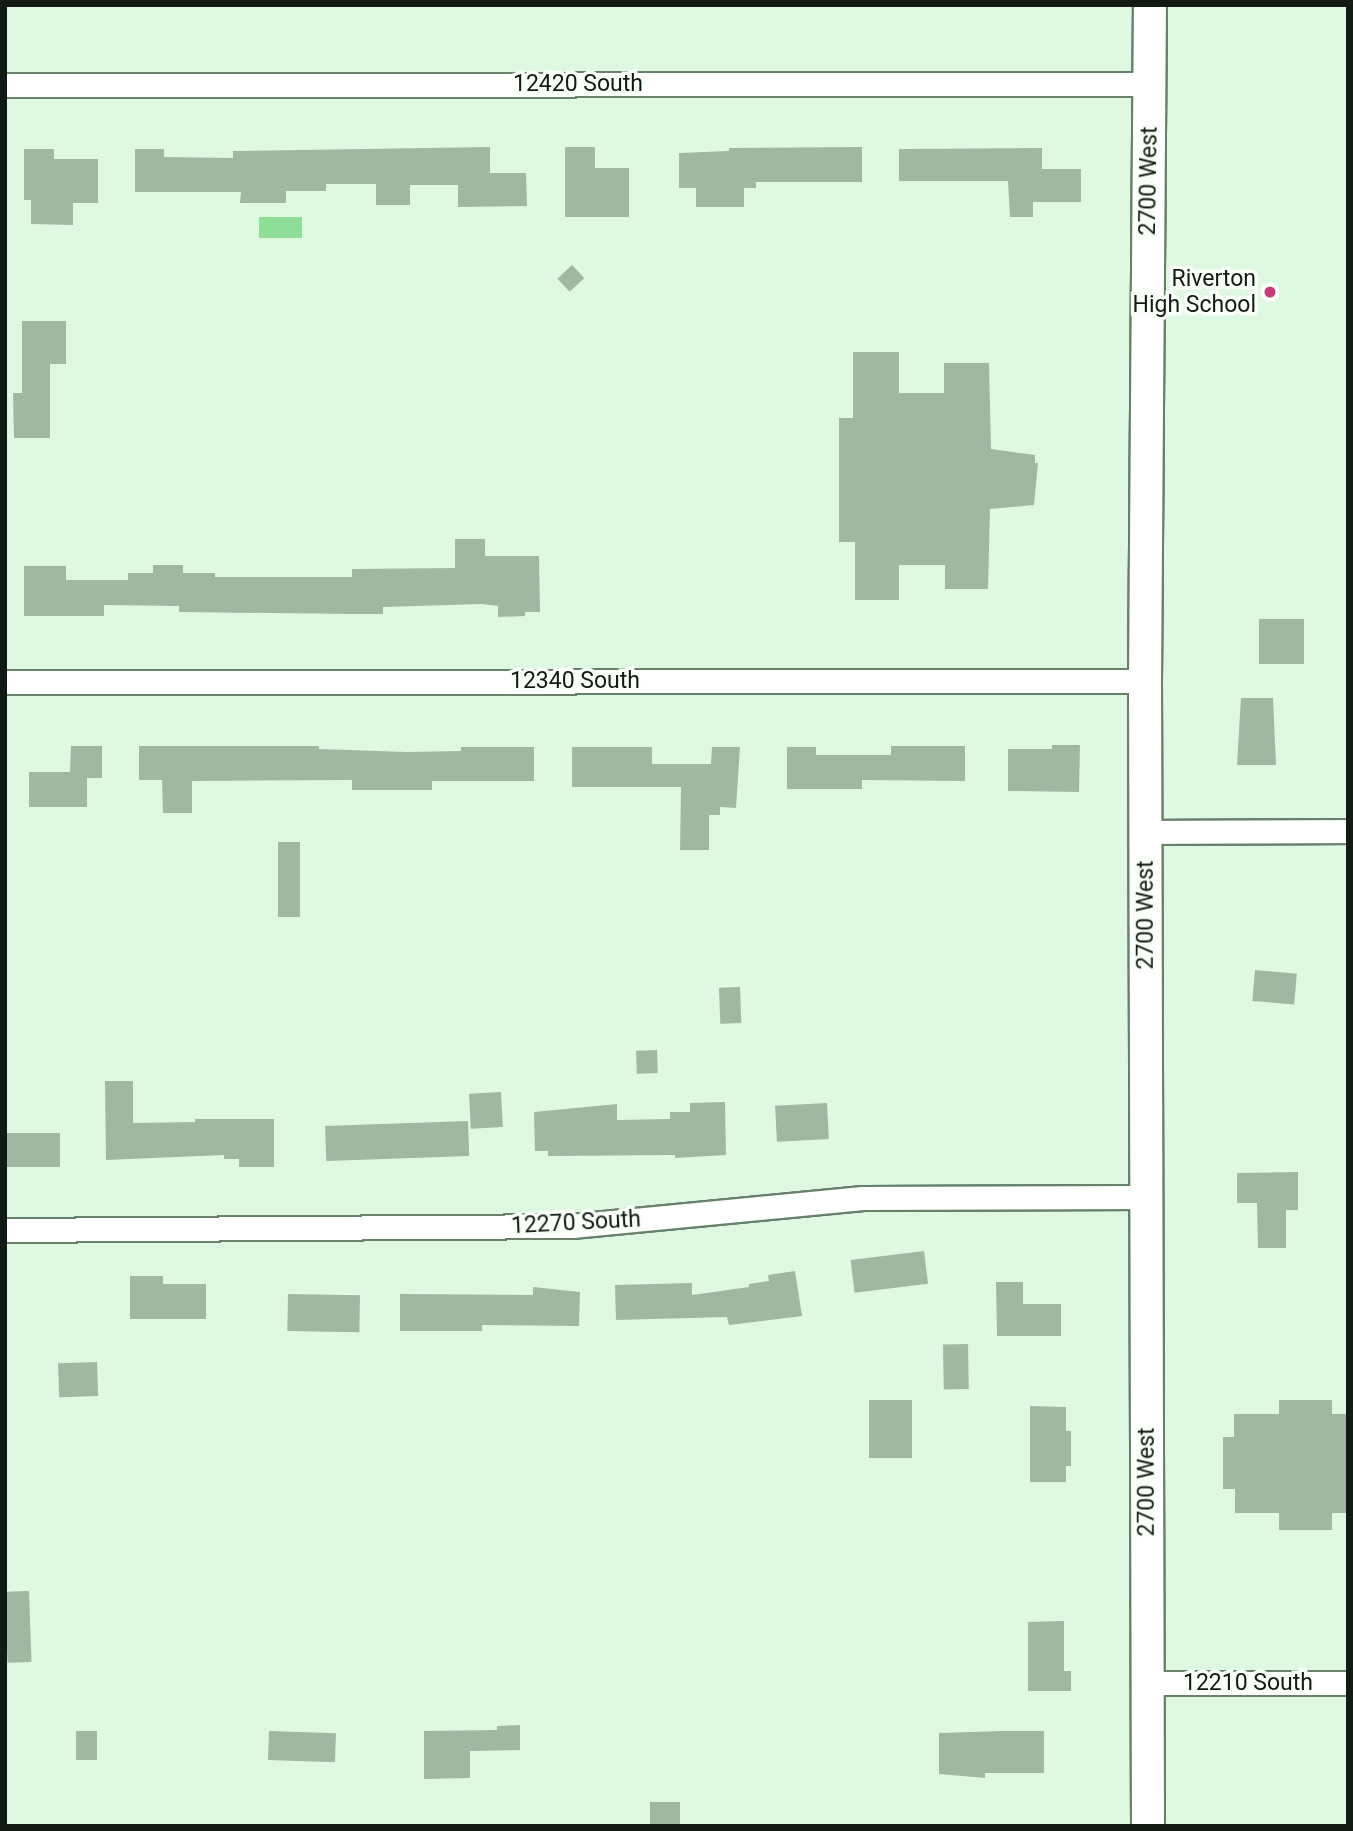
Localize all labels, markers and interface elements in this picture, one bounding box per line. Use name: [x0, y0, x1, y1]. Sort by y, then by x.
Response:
street label: 12420 South: [513, 70, 643, 98]
street label: 2700 West: [1134, 126, 1164, 236]
place label: Riverton High School: [1133, 265, 1256, 319]
marker: Riverton High School: [1262, 284, 1278, 300]
street label: 12340 South: [510, 667, 640, 695]
street label: 2700 West: [1132, 860, 1160, 970]
street label: 12270 South: [510, 1206, 642, 1240]
street label: 2700 West: [1133, 1427, 1161, 1537]
street label: 12210 South: [1183, 1669, 1313, 1697]

